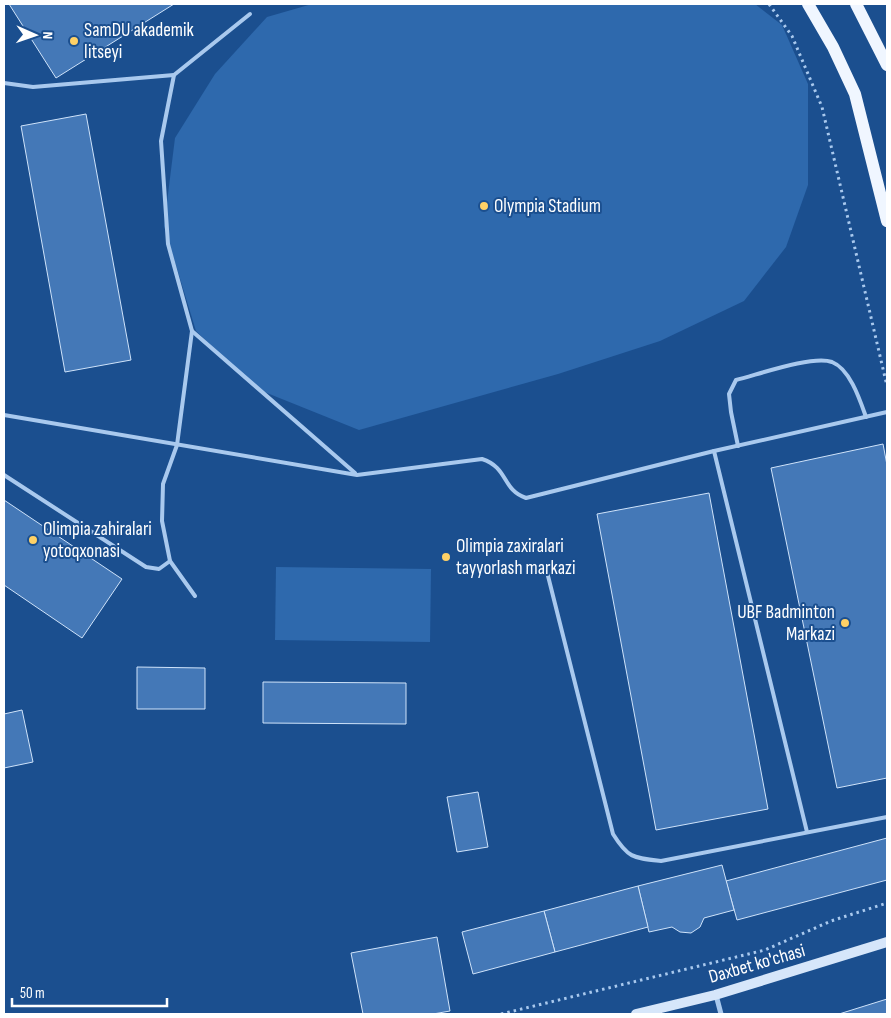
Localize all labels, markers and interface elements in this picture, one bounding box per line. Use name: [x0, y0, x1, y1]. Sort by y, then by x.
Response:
north arrow: [10, 10, 60, 60]
place label: SamDU akademik litseyi: [84, 19, 195, 64]
text: N: [39, 31, 56, 39]
marker: SamDU akademik litseyi: [68, 35, 80, 47]
place label: Olympia Stadium: [494, 195, 601, 218]
marker: Olympia Stadium: [478, 200, 490, 212]
place label: Olimpia zahiralari yotoqxonasi: [43, 518, 152, 563]
marker: Olimpia zahiralari yotoqxonasi: [27, 534, 39, 546]
place label: Olimpia zaxiralari tayyorlash markazi: [456, 535, 575, 580]
marker: Olimpia zaxiralari tayyorlash markazi: [440, 551, 452, 563]
place label: UBF Badminton Markazi: [737, 601, 835, 646]
marker: UBF Badminton Markazi: [839, 617, 851, 629]
street label: Daxbet ko'chasi: [706, 939, 808, 989]
scale bar: [12, 976, 168, 1008]
text: 50 m: [20, 984, 45, 1003]

